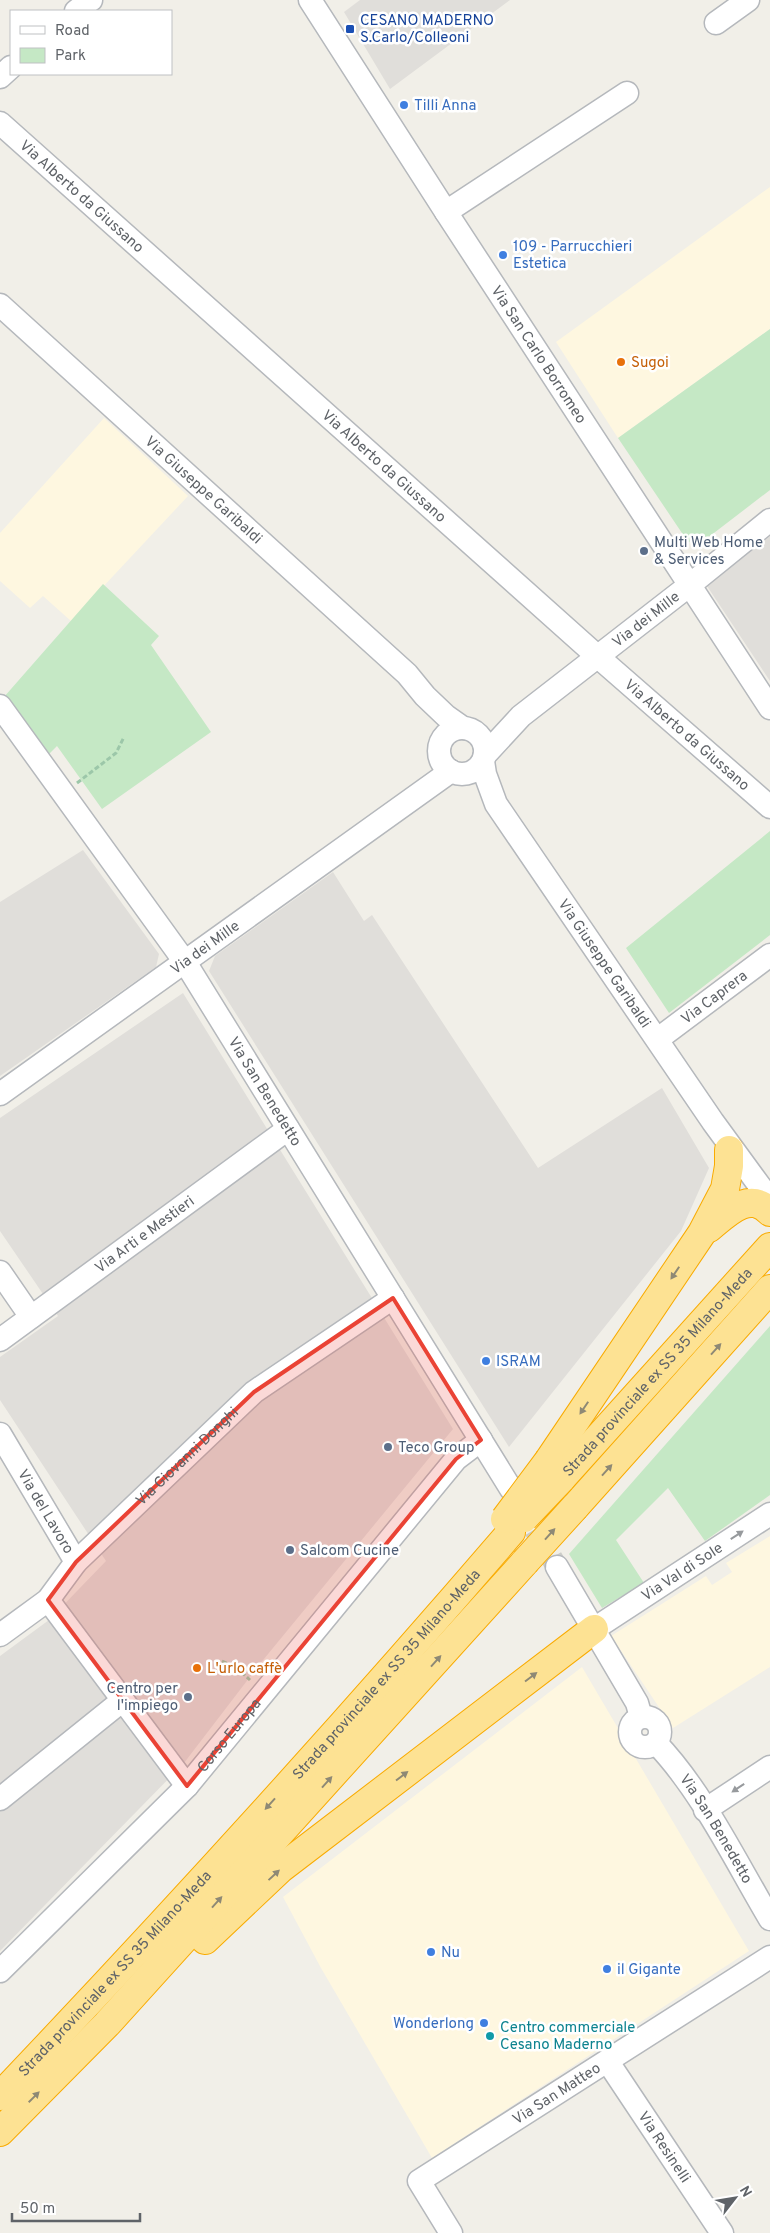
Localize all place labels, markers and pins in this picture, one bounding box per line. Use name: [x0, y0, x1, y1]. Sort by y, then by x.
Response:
place label: CESANO MADERNO S.Carlo/Colleoni: [360, 12, 494, 48]
marker: CESANO MADERNO S.Carlo/Colleoni: [344, 23, 356, 35]
place label: Tilli Anna: [414, 97, 476, 116]
marker: Tilli Anna: [398, 99, 410, 111]
place label: 109 - Parrucchieri Estetica: [513, 238, 632, 274]
marker: 109 - Parrucchieri Estetica: [497, 249, 509, 261]
place label: Sugoi: [631, 354, 669, 373]
marker: Sugoi: [615, 356, 627, 368]
place label: Multi Web Home & Services: [654, 534, 763, 570]
marker: Multi Web Home & Services: [638, 545, 650, 557]
place label: ISRAM: [496, 1353, 541, 1372]
marker: ISRAM: [480, 1355, 492, 1367]
place label: Teco Group: [398, 1439, 474, 1458]
marker: Teco Group: [382, 1441, 394, 1453]
place label: Salcom Cucine: [300, 1542, 399, 1561]
marker: Salcom Cucine: [284, 1544, 296, 1556]
place label: L'urlo caffè: [207, 1660, 282, 1679]
marker: L'urlo caffè: [191, 1662, 203, 1674]
place label: Centro per l'impiego: [107, 1680, 178, 1716]
marker: Centro per l'impiego: [182, 1691, 194, 1703]
place label: Nu: [441, 1944, 460, 1963]
marker: Nu: [425, 1946, 437, 1958]
place label: il Gigante: [617, 1961, 681, 1980]
marker: il Gigante: [601, 1963, 613, 1975]
place label: Wonderlong: [393, 2015, 474, 2034]
marker: Wonderlong: [478, 2017, 490, 2029]
place label: Centro commerciale Cesano Maderno: [500, 2019, 635, 2055]
marker: Centro commerciale Cesano Maderno: [484, 2030, 496, 2042]

